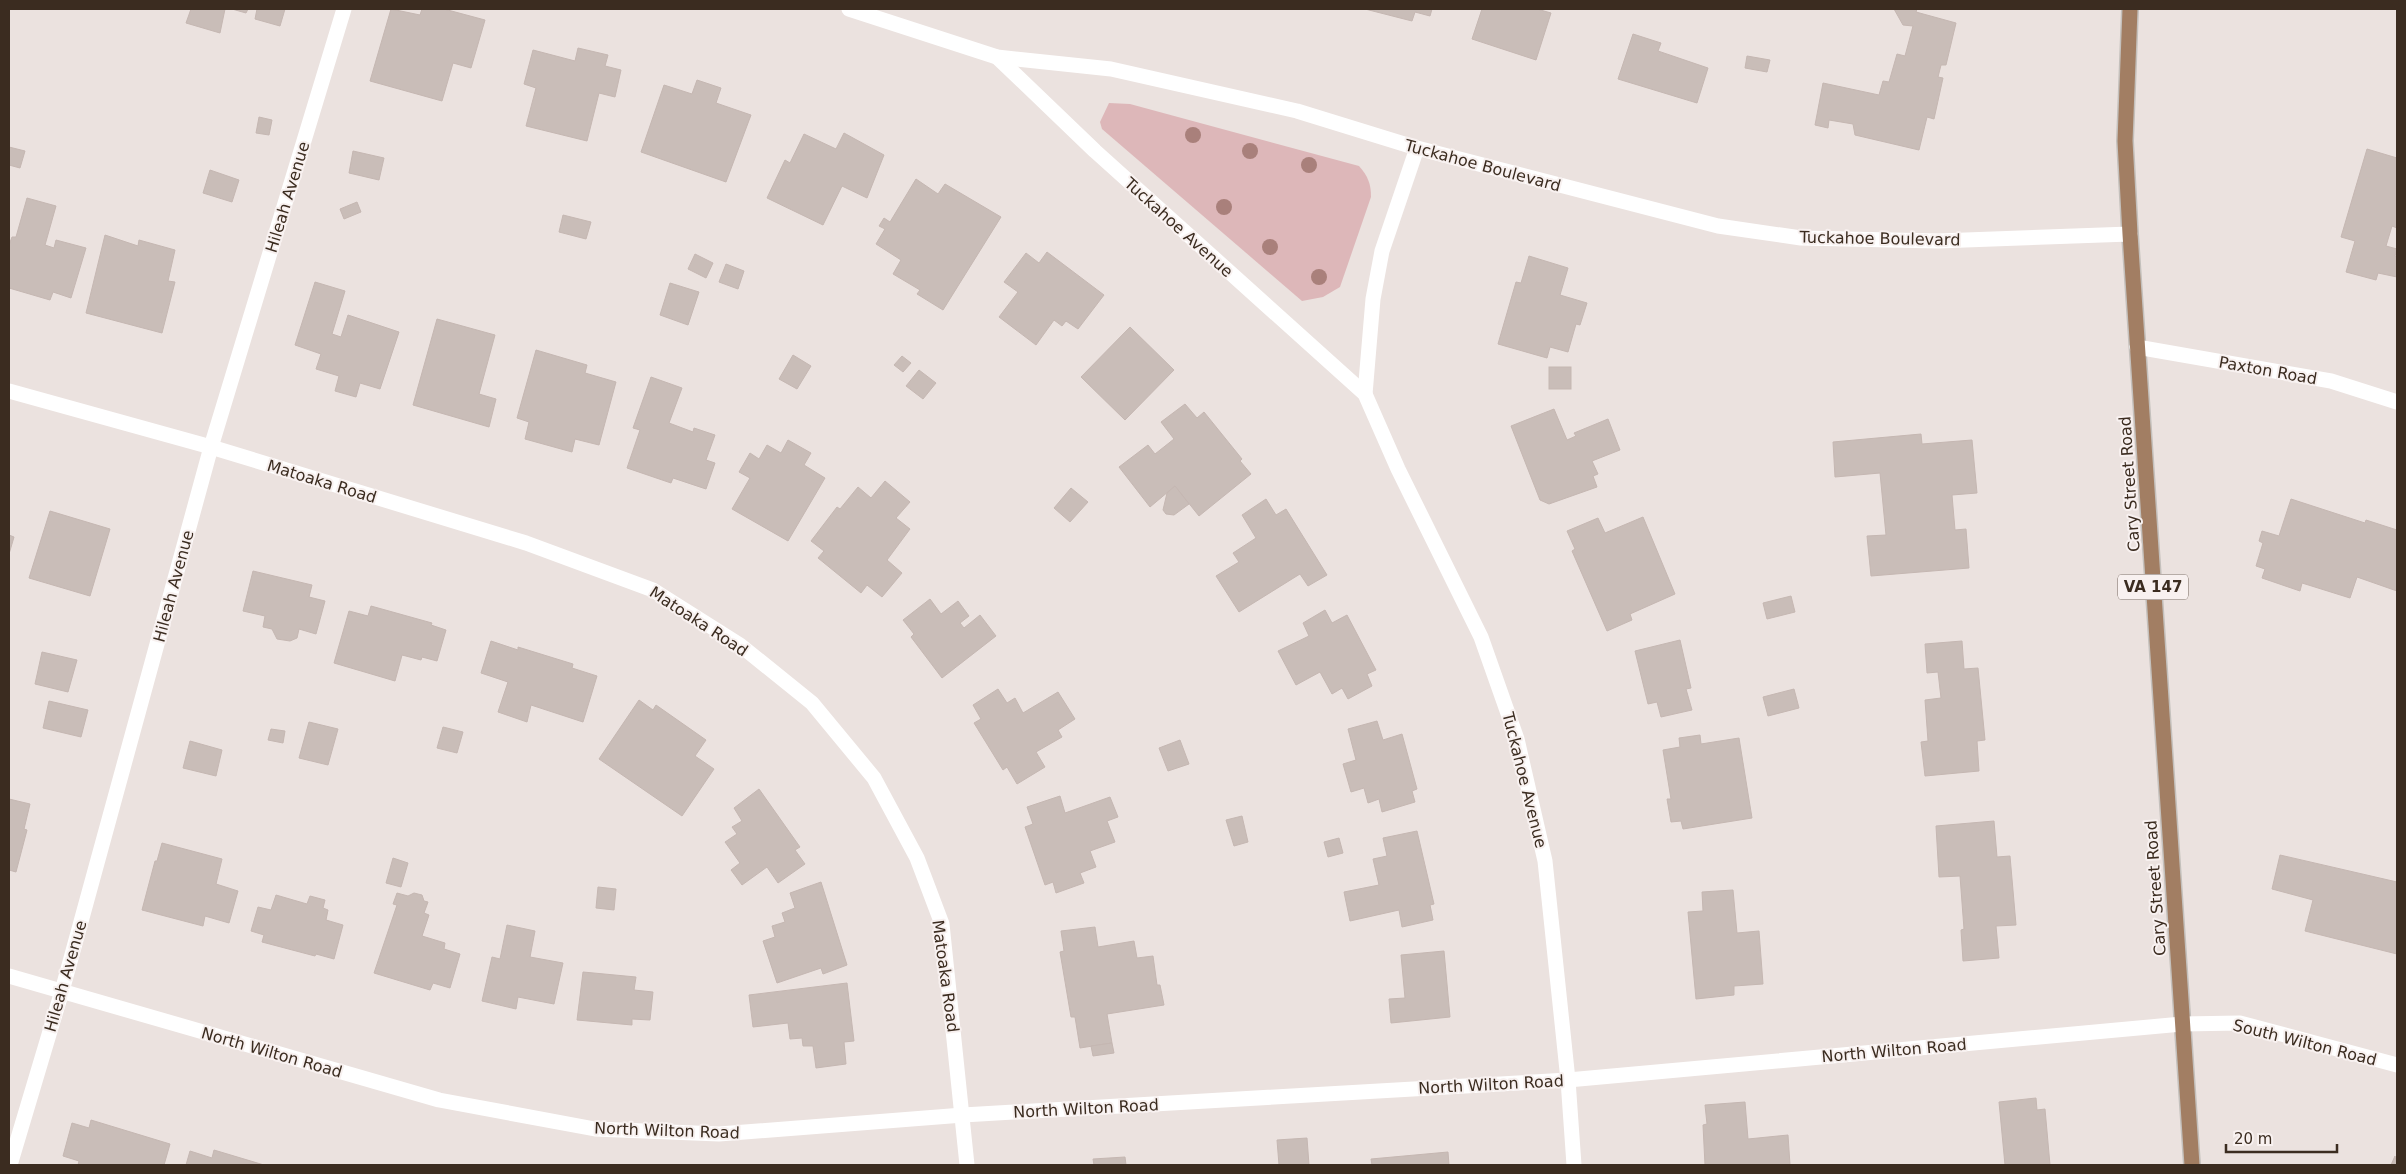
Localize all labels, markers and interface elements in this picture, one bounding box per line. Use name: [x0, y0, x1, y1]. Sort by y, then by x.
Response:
street label: Tuckahoe Boulevard: [1402, 135, 1563, 195]
street label: Hileah Avenue: [262, 139, 313, 255]
street label: Tuckahoe Avenue: [1120, 173, 1237, 281]
street label: Tuckahoe Boulevard: [1798, 228, 1961, 249]
street label: Paxton Road: [2217, 352, 2319, 388]
street label: Cary Street Road: [2115, 415, 2144, 552]
street label: Matoaka Road: [265, 456, 379, 507]
street label: Hileah Avenue: [149, 528, 198, 644]
road number: VA 147: [2118, 574, 2188, 600]
street label: Matoaka Road: [646, 583, 751, 660]
street label: Tuckahoe Avenue: [1498, 709, 1551, 850]
street label: Cary Street Road: [2141, 819, 2170, 956]
street label: Hileah Avenue: [40, 918, 90, 1034]
street label: Matoaka Road: [928, 919, 963, 1034]
street label: South Wilton Road: [2231, 1015, 2379, 1070]
street label: North Wilton Road: [199, 1023, 344, 1082]
street label: North Wilton Road: [1821, 1035, 1967, 1066]
street label: North Wilton Road: [1418, 1071, 1564, 1098]
street label: North Wilton Road: [1013, 1095, 1159, 1122]
street label: North Wilton Road: [594, 1118, 740, 1143]
scale bar: [2226, 1122, 2337, 1154]
text: 20 m: [2234, 1130, 2272, 1148]

